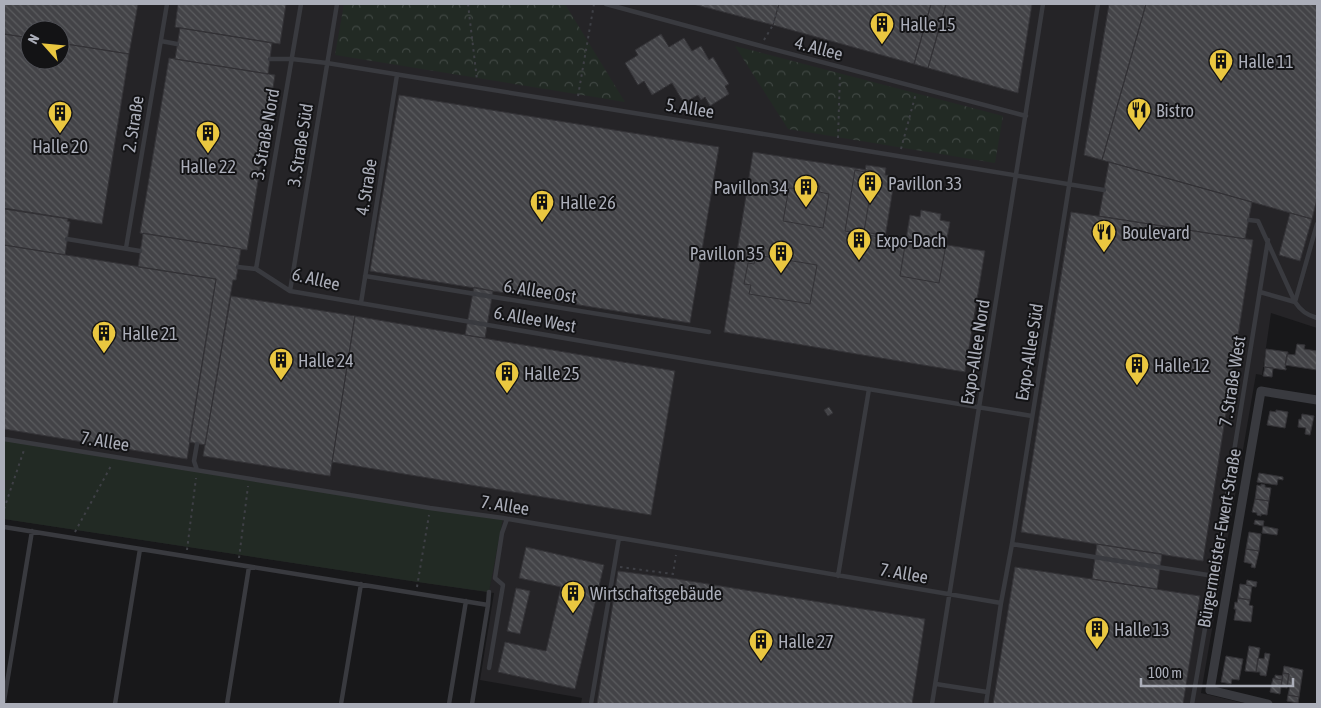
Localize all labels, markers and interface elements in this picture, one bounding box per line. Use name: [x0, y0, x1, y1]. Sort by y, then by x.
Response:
building icon: Halle 15: [869, 11, 895, 45]
place label: Halle 15: [900, 14, 956, 35]
north arrow: [20, 20, 70, 70]
text: N: [24, 32, 42, 46]
street label: 4. Allee: [793, 32, 845, 64]
building icon: Halle 11: [1208, 48, 1234, 82]
place label: Halle 11: [1238, 51, 1294, 72]
street label: 3. Straße Nord: [247, 87, 283, 181]
street label: 2. Straße: [118, 94, 148, 154]
street label: 5. Allee: [664, 94, 716, 122]
restaurant icon: Bistro: [1126, 97, 1152, 131]
building icon: Halle 20: [47, 100, 73, 134]
place label: Bistro: [1156, 100, 1194, 121]
street label: 3. Straße Süd: [283, 102, 317, 188]
building icon: Halle 22: [195, 120, 221, 154]
place label: Halle 20: [32, 136, 88, 157]
place label: Halle 22: [180, 156, 236, 177]
street label: 4. Straße: [351, 157, 381, 217]
building icon: Pavillon 33: [857, 170, 883, 204]
place label: Pavillon 33: [888, 173, 962, 194]
building icon: Pavillon 34: [793, 174, 819, 208]
place label: Pavillon 34: [714, 177, 788, 198]
building icon: Halle 26: [529, 189, 555, 223]
place label: Halle 26: [560, 192, 616, 213]
restaurant icon: Boulevard: [1091, 219, 1117, 253]
place label: Boulevard: [1122, 222, 1190, 243]
building icon: Expo-Dach: [846, 227, 872, 261]
place label: Expo-Dach: [876, 230, 946, 251]
building icon: Pavillon 35: [768, 240, 794, 274]
place label: Pavillon 35: [690, 243, 764, 264]
street label: 6. Allee: [290, 263, 342, 295]
street label: 6. Allee Ost: [502, 275, 578, 307]
street label: Expo-Allee Nord: [956, 298, 994, 406]
street label: 6. Allee West: [492, 301, 578, 337]
street label: Expo-Allee Süd: [1011, 302, 1047, 402]
building icon: Halle 21: [91, 320, 117, 354]
place label: Halle 21: [122, 323, 178, 344]
street label: 7. Straße West: [1214, 334, 1250, 428]
building icon: Halle 24: [268, 347, 294, 381]
place label: Halle 24: [298, 350, 354, 371]
building icon: Halle 12: [1124, 352, 1150, 386]
place label: Halle 12: [1154, 355, 1210, 376]
building icon: Halle 25: [494, 360, 520, 394]
place label: Halle 25: [524, 363, 580, 384]
street label: 7. Allee: [79, 427, 131, 455]
street label: Bürgermeister-Ewert-Straße: [1193, 447, 1245, 629]
street label: 7. Allee: [479, 491, 531, 519]
street label: 7. Allee: [878, 558, 930, 588]
building icon: Wirtschaftsgebäude: [560, 580, 586, 614]
place label: Wirtschaftsgebäude: [590, 583, 722, 604]
building icon: Halle 13: [1084, 616, 1110, 650]
place label: Halle 13: [1114, 619, 1170, 640]
building icon: Halle 27: [748, 628, 774, 662]
place label: Halle 27: [778, 631, 834, 652]
scale bar: [1141, 656, 1294, 688]
text: 100 m: [1148, 664, 1182, 681]

